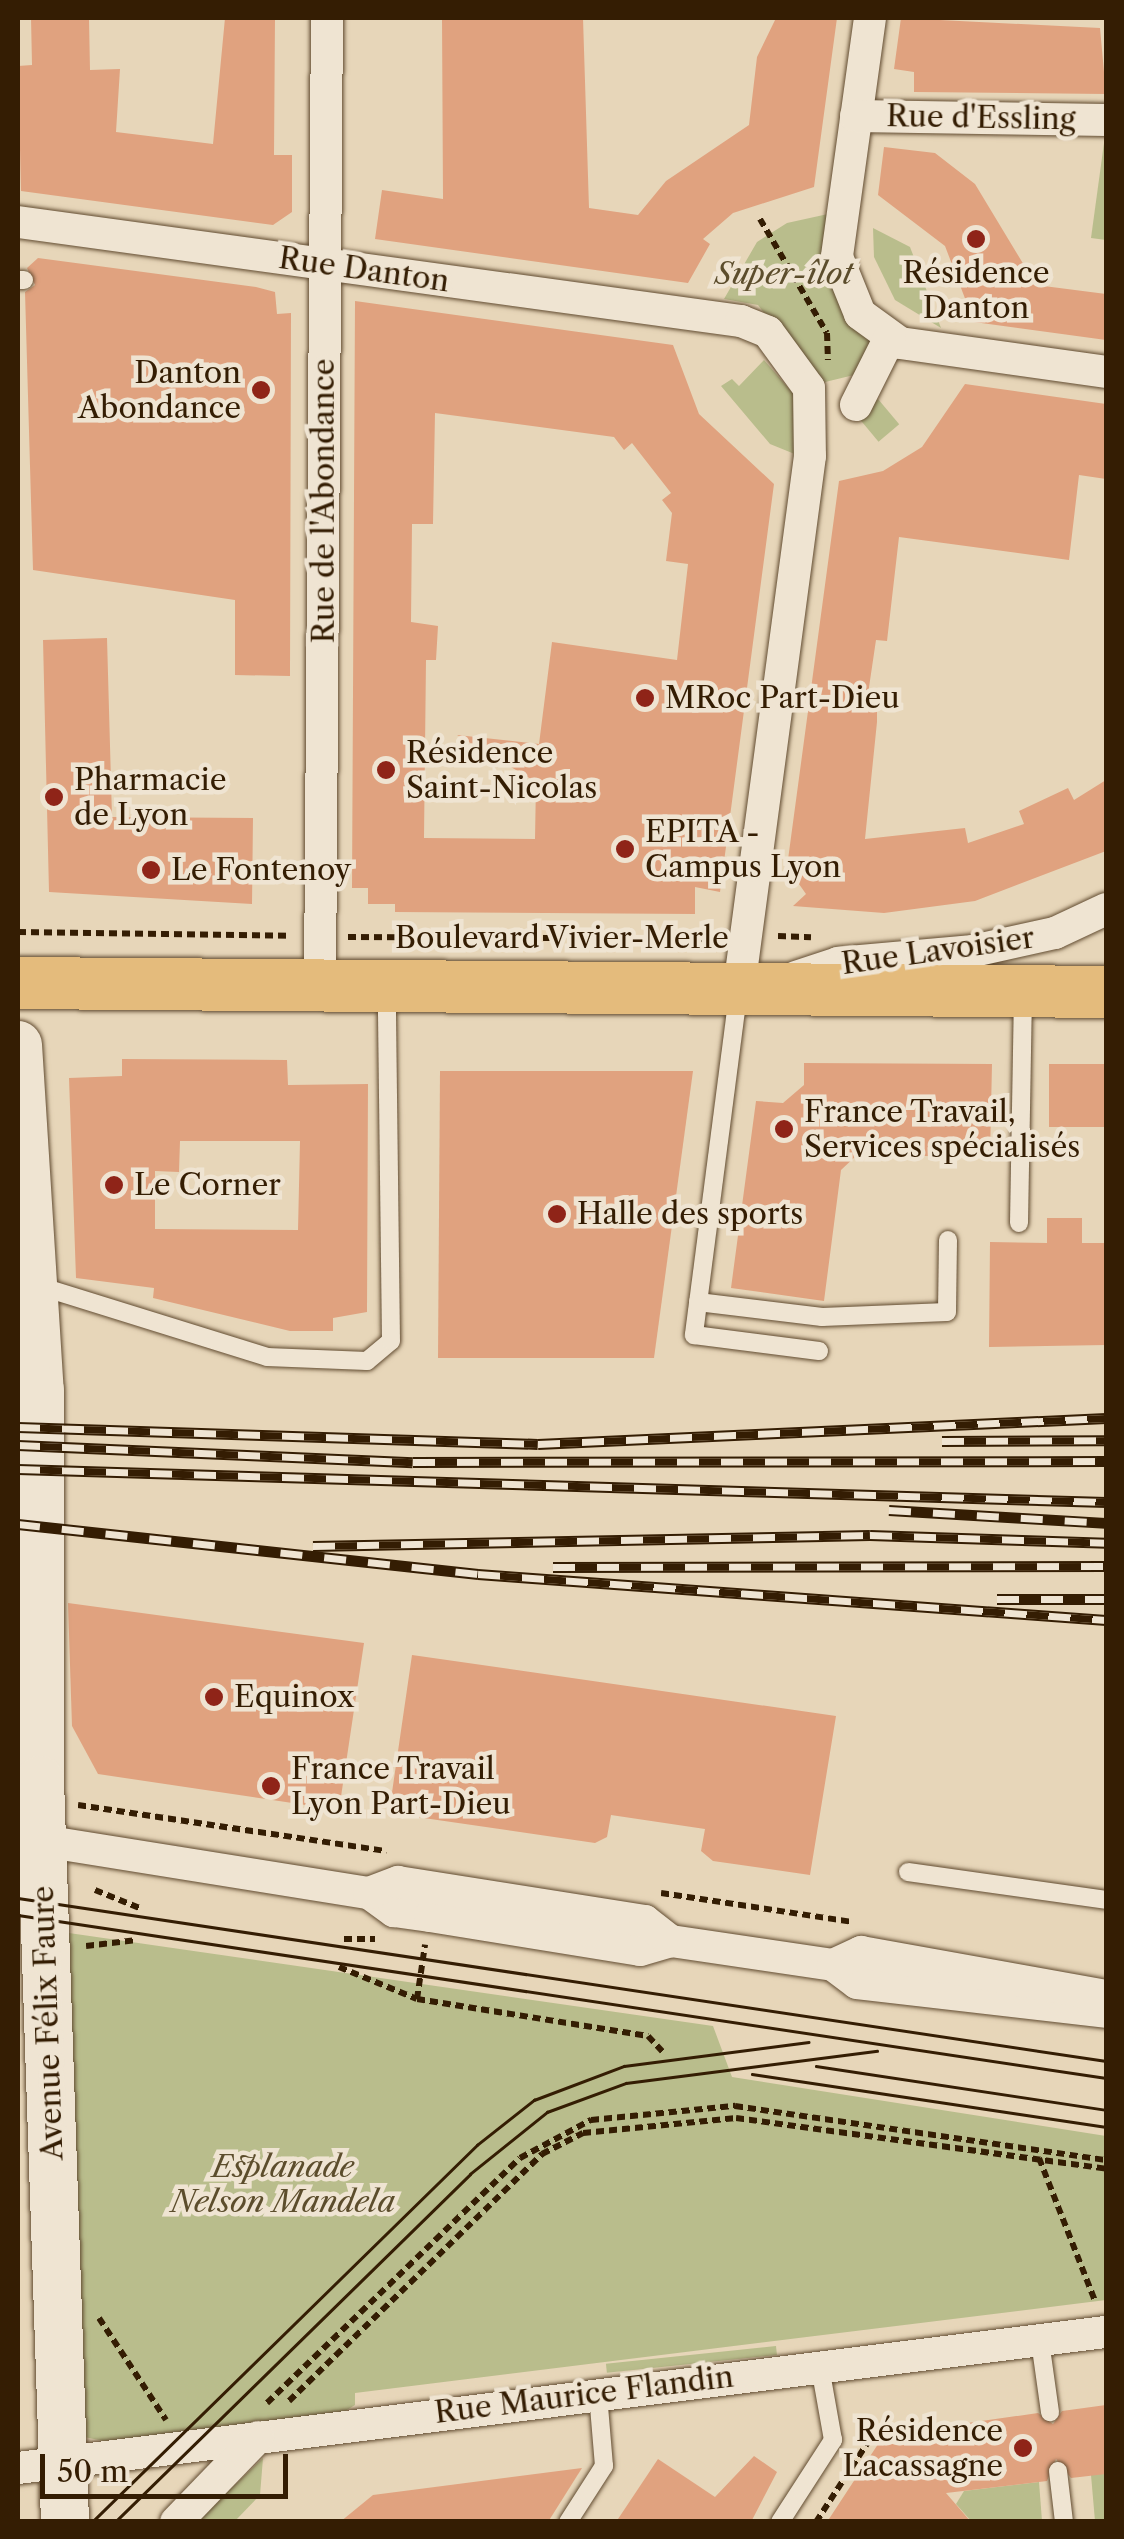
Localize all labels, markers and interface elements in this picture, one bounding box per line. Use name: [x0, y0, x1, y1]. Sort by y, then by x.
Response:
street label: Rue d'Essling: [886, 98, 1076, 138]
marker: Résidence Danton: [965, 228, 987, 250]
street label: Rue Danton: [276, 240, 452, 300]
place label: Résidence Danton: [902, 255, 1050, 326]
park label: Super-îlot: [715, 256, 853, 292]
place label: Danton Abondance: [78, 355, 241, 426]
street label: Rue de l'Abondance: [306, 359, 342, 643]
marker: Danton Abondance: [250, 379, 272, 401]
place label: MRoc Part-Dieu: [665, 680, 900, 716]
marker: MRoc Part-Dieu: [634, 687, 656, 709]
place label: Résidence Saint-Nicolas: [406, 735, 597, 806]
marker: Résidence Saint-Nicolas: [375, 759, 397, 781]
place label: Pharmacie de Lyon: [74, 762, 226, 832]
marker: Pharmacie de Lyon: [43, 786, 65, 808]
place label: EPITA - Campus Lyon: [645, 814, 841, 884]
marker: EPITA - Campus Lyon: [614, 838, 636, 860]
place label: Le Fontenoy: [171, 852, 351, 888]
marker: Le Fontenoy: [140, 859, 162, 881]
street label: Boulevard Vivier-Merle: [395, 920, 729, 956]
street label: Rue Lavoisier: [839, 920, 1037, 982]
place label: France Travail, Services spécialisés: [804, 1094, 1080, 1164]
marker: France Travail, Services spécialisés: [773, 1118, 795, 1140]
place label: Le Corner: [134, 1167, 281, 1203]
marker: Le Corner: [103, 1174, 125, 1196]
place label: Halle des sports: [577, 1196, 803, 1232]
marker: Halle des sports: [546, 1203, 568, 1225]
place label: Equinox: [234, 1679, 354, 1715]
marker: Equinox: [203, 1686, 225, 1708]
place label: France Travail Lyon Part-Dieu: [291, 1751, 511, 1822]
marker: France Travail Lyon Part-Dieu: [260, 1775, 282, 1797]
street label: Avenue Félix Faure: [25, 1885, 71, 2161]
park label: Esplanade Nelson Mandela: [171, 2149, 395, 2220]
street label: Rue Maurice Flandin: [432, 2359, 736, 2431]
place label: Résidence Lacassagne: [843, 2413, 1003, 2484]
scale bar: [45, 2434, 292, 2496]
marker: Résidence Lacassagne: [1012, 2437, 1034, 2459]
text: 50 m: [57, 2453, 128, 2490]

